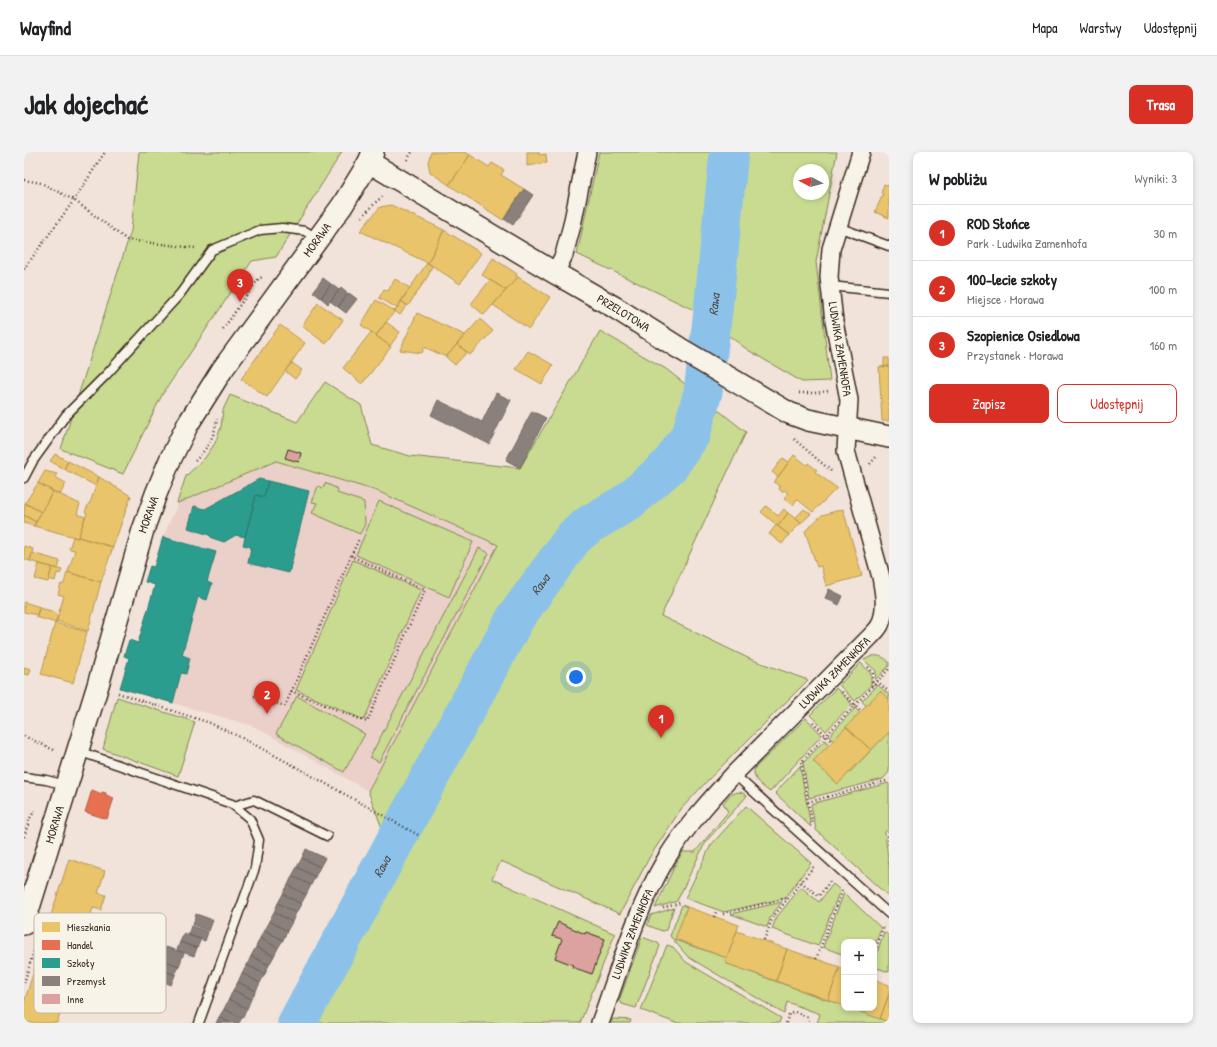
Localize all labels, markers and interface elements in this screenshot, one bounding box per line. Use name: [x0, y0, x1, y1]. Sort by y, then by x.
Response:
text: Wayfind: [20, 15, 71, 41]
text: Mapa: [1032, 18, 1058, 37]
text: Warstwy: [1080, 18, 1122, 37]
text: Udostępnij: [1144, 18, 1197, 37]
text: Jak dojechać: [24, 85, 148, 123]
button: Trasa: [1129, 85, 1193, 124]
north arrow: [793, 164, 829, 200]
text: W pobliżu: [929, 167, 987, 190]
text: Wyniki: 3: [1135, 169, 1177, 187]
text: ROD Słońce: [967, 213, 1030, 234]
street label: MORAWA: [299, 219, 335, 260]
text: 1: [940, 224, 944, 242]
text: 30 m: [1154, 224, 1177, 242]
text: Park · Ludwika Zamenhofa: [967, 234, 1087, 252]
pin: 3: [227, 269, 253, 302]
text: 100-lecie szkoły: [967, 269, 1057, 290]
text: 2: [939, 280, 945, 298]
text: 100 m: [1149, 280, 1177, 298]
street label: PRZELOTOWA: [594, 290, 654, 336]
text: Miejsce · Morawa: [967, 290, 1044, 308]
water label: Rawa: [704, 291, 724, 316]
street label: LUDWIKA ZAMENHOFA: [825, 301, 856, 397]
text: Szopienice Osiedlowa: [967, 325, 1080, 346]
text: 3: [939, 336, 945, 354]
text: 160 m: [1149, 336, 1177, 354]
text: Przystanek · Morawa: [967, 346, 1063, 364]
button: Zapisz: [929, 384, 1049, 423]
button: Udostępnij: [1057, 384, 1177, 423]
street label: MORAWA: [134, 493, 163, 535]
water label: Rawa: [526, 568, 555, 598]
street label: LUDWIKA ZAMENHOFA: [795, 632, 874, 712]
your location: [566, 667, 586, 687]
pin: 2: [254, 681, 280, 714]
pin: 1: [648, 705, 674, 738]
street label: MORAWA: [40, 804, 68, 845]
water label: Rawa: [368, 851, 396, 880]
street label: LUDWIKA ZAMENHOFA: [607, 885, 657, 981]
legend: [34, 913, 166, 1013]
text: Mieszkania: [67, 920, 111, 934]
text: Handel: [67, 938, 93, 952]
map controls: [841, 939, 877, 1011]
button: +: [841, 939, 877, 975]
text: Szkoły: [67, 956, 95, 970]
text: Przemysł: [67, 974, 106, 988]
button: −: [841, 975, 877, 1011]
text: Inne: [67, 992, 85, 1006]

